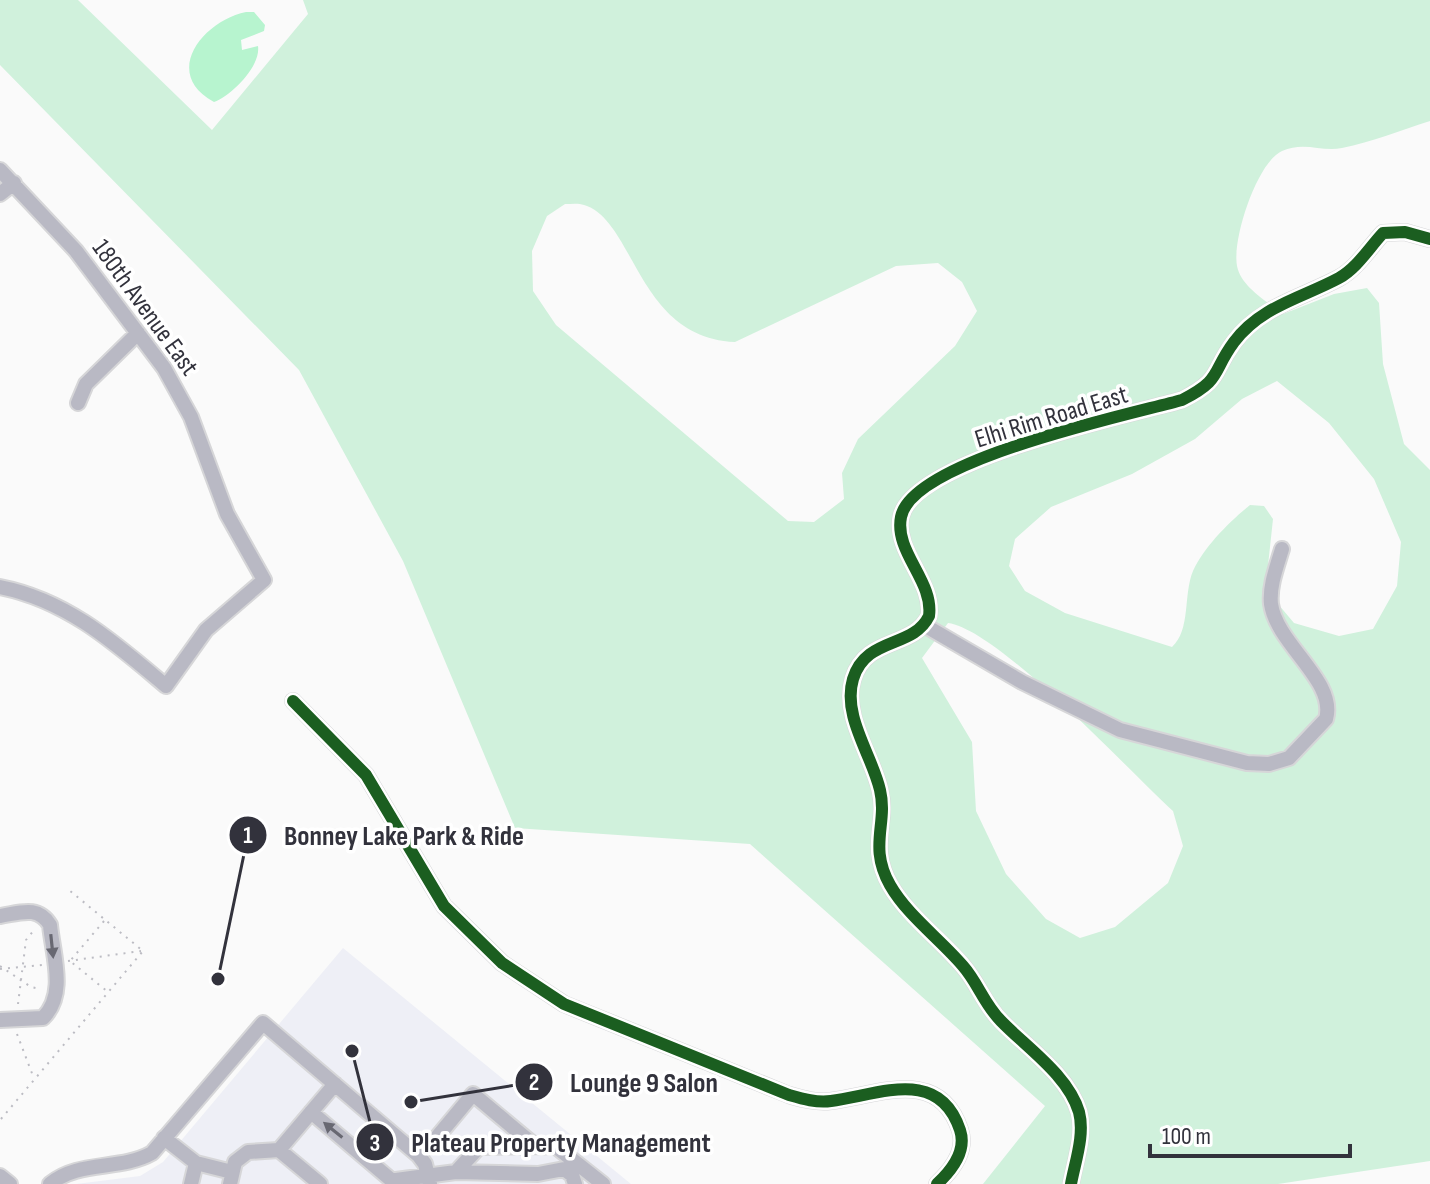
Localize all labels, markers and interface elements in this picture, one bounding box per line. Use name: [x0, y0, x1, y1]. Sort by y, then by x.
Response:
street label: 180th Avenue East: [85, 234, 205, 382]
street label: Elhi Rim Road East: [971, 379, 1132, 455]
callout: Bonney Lake Park & Ride: [228, 809, 540, 861]
text: Bonney Lake Park & Ride: [284, 820, 524, 853]
text: 1: [243, 821, 253, 850]
one-way arrow: [46, 934, 59, 959]
callout: Lounge 9 Salon: [514, 1056, 734, 1108]
text: Lounge 9 Salon: [570, 1067, 718, 1100]
text: 2: [529, 1068, 539, 1097]
scale bar: [1150, 1108, 1350, 1158]
callout: Plateau Property Management: [355, 1116, 726, 1168]
one-way arrow: [323, 1122, 343, 1139]
text: 100 m: [1162, 1122, 1211, 1151]
text: Plateau Property Management: [411, 1127, 711, 1160]
text: 3: [370, 1129, 380, 1158]

